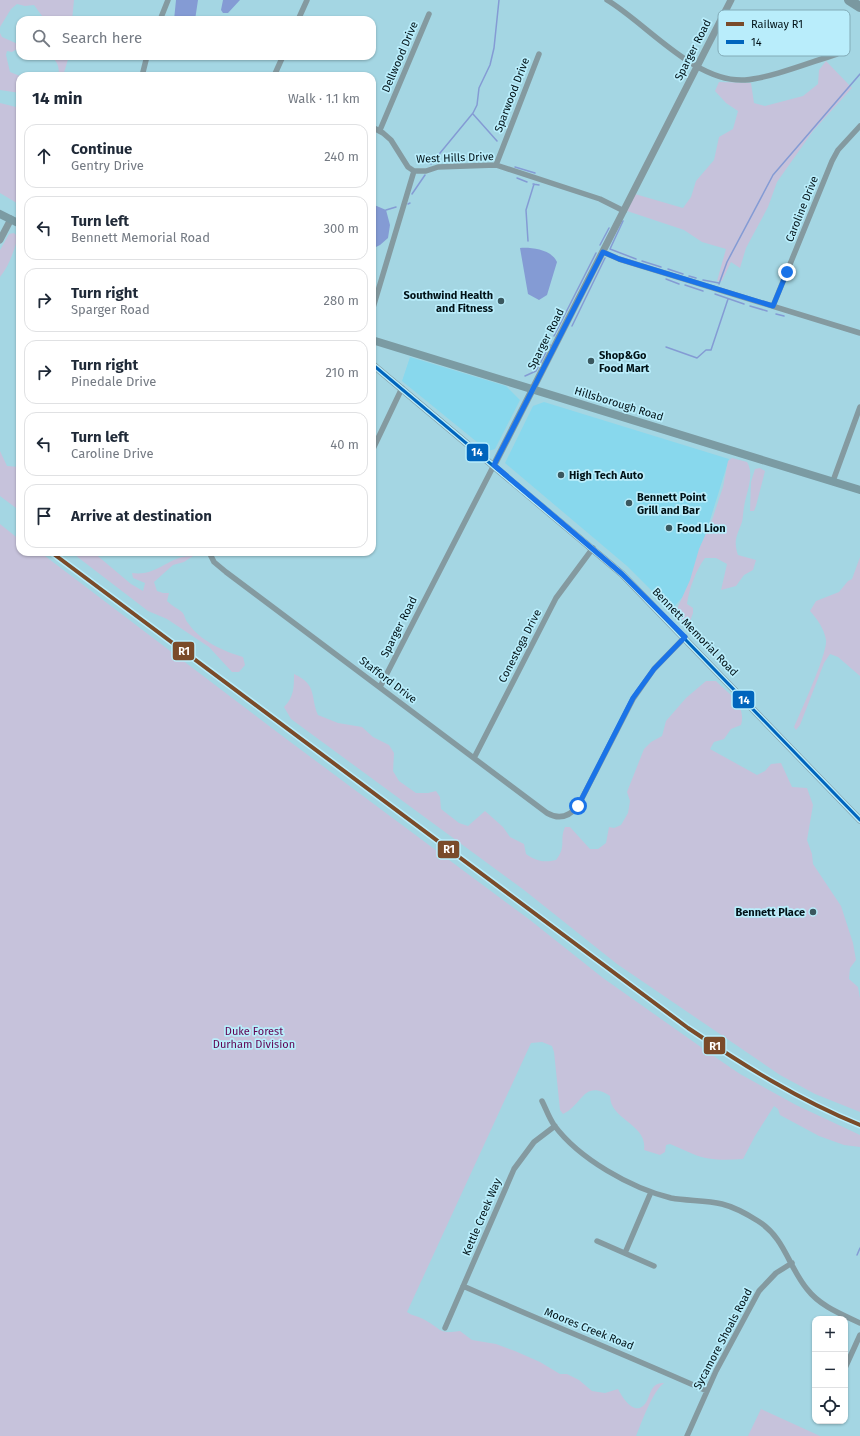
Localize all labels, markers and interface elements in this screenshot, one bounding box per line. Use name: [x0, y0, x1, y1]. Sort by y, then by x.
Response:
legend: [718, 10, 850, 56]
search box: [16, 16, 376, 60]
street label: Sparger Road: [672, 17, 714, 83]
text: Railway R1: [751, 18, 803, 31]
street label: Dellwood Drive: [379, 20, 421, 94]
icon: search: [30, 27, 52, 49]
text: Search here: [62, 29, 142, 47]
text: 14: [751, 36, 762, 49]
street label: Sparwood Drive: [492, 56, 532, 134]
text: 14 min: [32, 88, 83, 109]
text: Walk · 1.1 km: [288, 91, 360, 106]
text: Continue: [71, 140, 132, 158]
icon: ahead: [33, 145, 55, 167]
text: 240 m: [324, 149, 359, 164]
street label: West Hills Drive: [416, 150, 494, 166]
text: Gentry Drive: [71, 158, 144, 173]
street label: Caroline Drive: [783, 174, 821, 244]
text: Turn left: [71, 212, 129, 230]
icon: left: [33, 217, 55, 239]
text: 300 m: [323, 221, 359, 236]
text: Bennett Memorial Road: [71, 230, 210, 245]
route end: [778, 263, 796, 281]
text: Turn right: [71, 284, 138, 302]
icon: right: [33, 289, 55, 311]
place label: Southwind Health and Fitness: [403, 289, 494, 315]
text: 280 m: [324, 293, 359, 308]
marker: Southwind Health and Fitness: [496, 296, 506, 306]
text: Sparger Road: [71, 302, 150, 317]
street label: Sparger Road: [525, 306, 567, 372]
place label: Shop&Go Food Mart: [599, 349, 650, 375]
text: Turn right: [71, 356, 138, 374]
marker: Shop&Go Food Mart: [586, 356, 596, 366]
icon: right: [33, 361, 55, 383]
text: 210 m: [325, 365, 359, 380]
text: Pinedale Drive: [71, 374, 156, 389]
street label: Hillsborough Road: [573, 384, 665, 424]
text: Turn left: [71, 428, 129, 446]
icon: left: [33, 433, 55, 455]
text: 40 m: [330, 437, 359, 452]
line badge: 14: [466, 443, 489, 462]
text: Caroline Drive: [71, 446, 154, 461]
text: 14: [471, 446, 483, 459]
place label: High Tech Auto: [569, 469, 644, 482]
marker: High Tech Auto: [556, 470, 566, 480]
place label: Bennett Point Grill and Bar: [637, 491, 707, 517]
marker: Bennett Point Grill and Bar: [624, 498, 634, 508]
icon: arrive: [33, 505, 55, 527]
text: Arrive at destination: [71, 507, 212, 525]
place label: Food Lion: [677, 522, 726, 535]
marker: Food Lion: [664, 523, 674, 533]
street label: Bennett Memorial Road: [649, 585, 741, 679]
street label: Sparger Road: [378, 594, 420, 660]
street label: Conestoga Drive: [496, 607, 544, 685]
line badge: R1: [172, 641, 195, 661]
text: R1: [178, 645, 190, 658]
street label: Stafford Drive: [357, 654, 419, 706]
line badge: 14: [732, 690, 755, 709]
text: 14: [738, 694, 750, 707]
route start: [569, 797, 587, 815]
line badge: R1: [437, 840, 460, 859]
text: R1: [443, 843, 455, 856]
place label: Bennett Place: [735, 906, 805, 919]
marker: Bennett Place: [808, 907, 818, 917]
park label: Duke Forest Durham Division: [213, 1025, 295, 1051]
line badge: R1: [703, 1036, 726, 1055]
text: R1: [709, 1040, 721, 1053]
street label: Kettle Creek Way: [460, 1176, 504, 1258]
street label: Sycamore Shoals Road: [691, 1286, 755, 1392]
street label: Moores Creek Road: [542, 1305, 636, 1353]
map controls: [812, 1316, 848, 1424]
button: +: [812, 1316, 848, 1352]
button: −: [812, 1352, 848, 1388]
button: locate: [812, 1388, 848, 1424]

